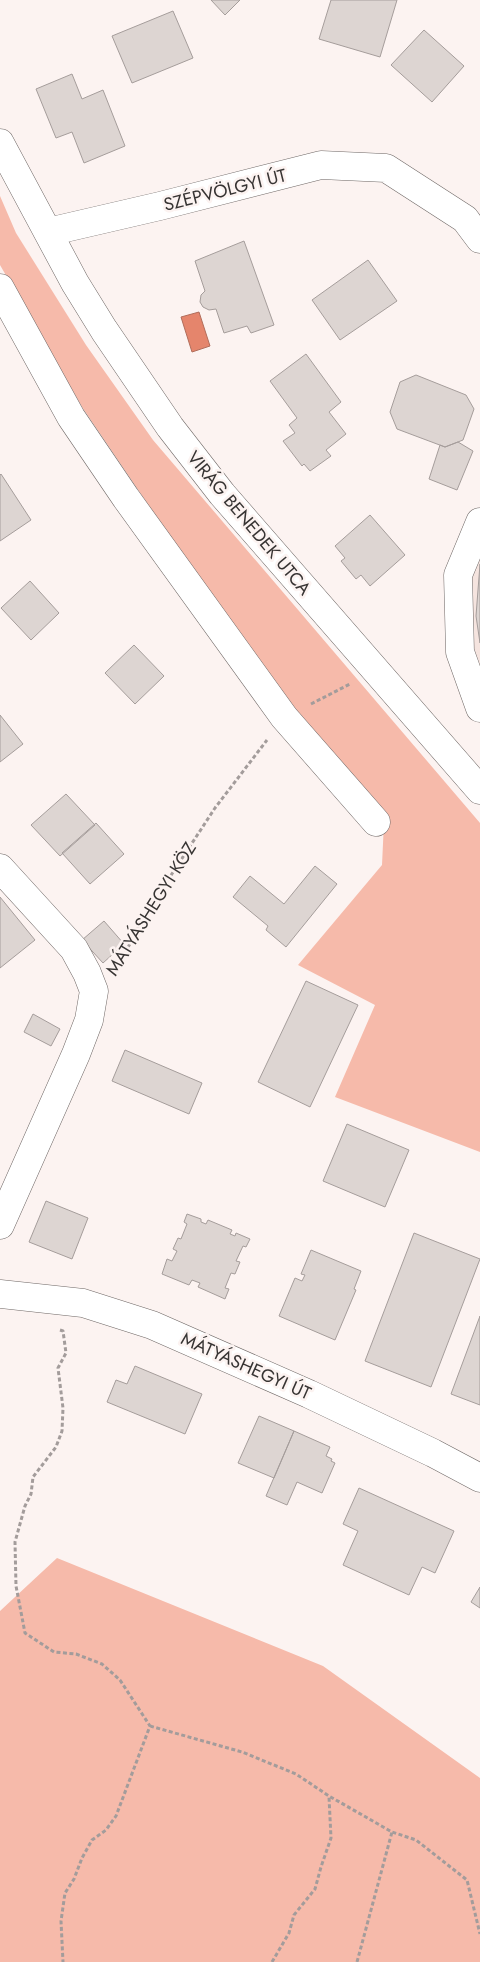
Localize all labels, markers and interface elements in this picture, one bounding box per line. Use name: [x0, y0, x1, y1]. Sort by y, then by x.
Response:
street label: SZÉPVÖLGYI ÚT: [161, 162, 290, 218]
street label: VIRÁG BENEDEK UTCA: [181, 445, 317, 601]
street label: MÁTYÁSHEGYI KÖZ: [99, 837, 203, 981]
street label: MÁTYÁSHEGYI ÚT: [177, 1326, 316, 1407]

